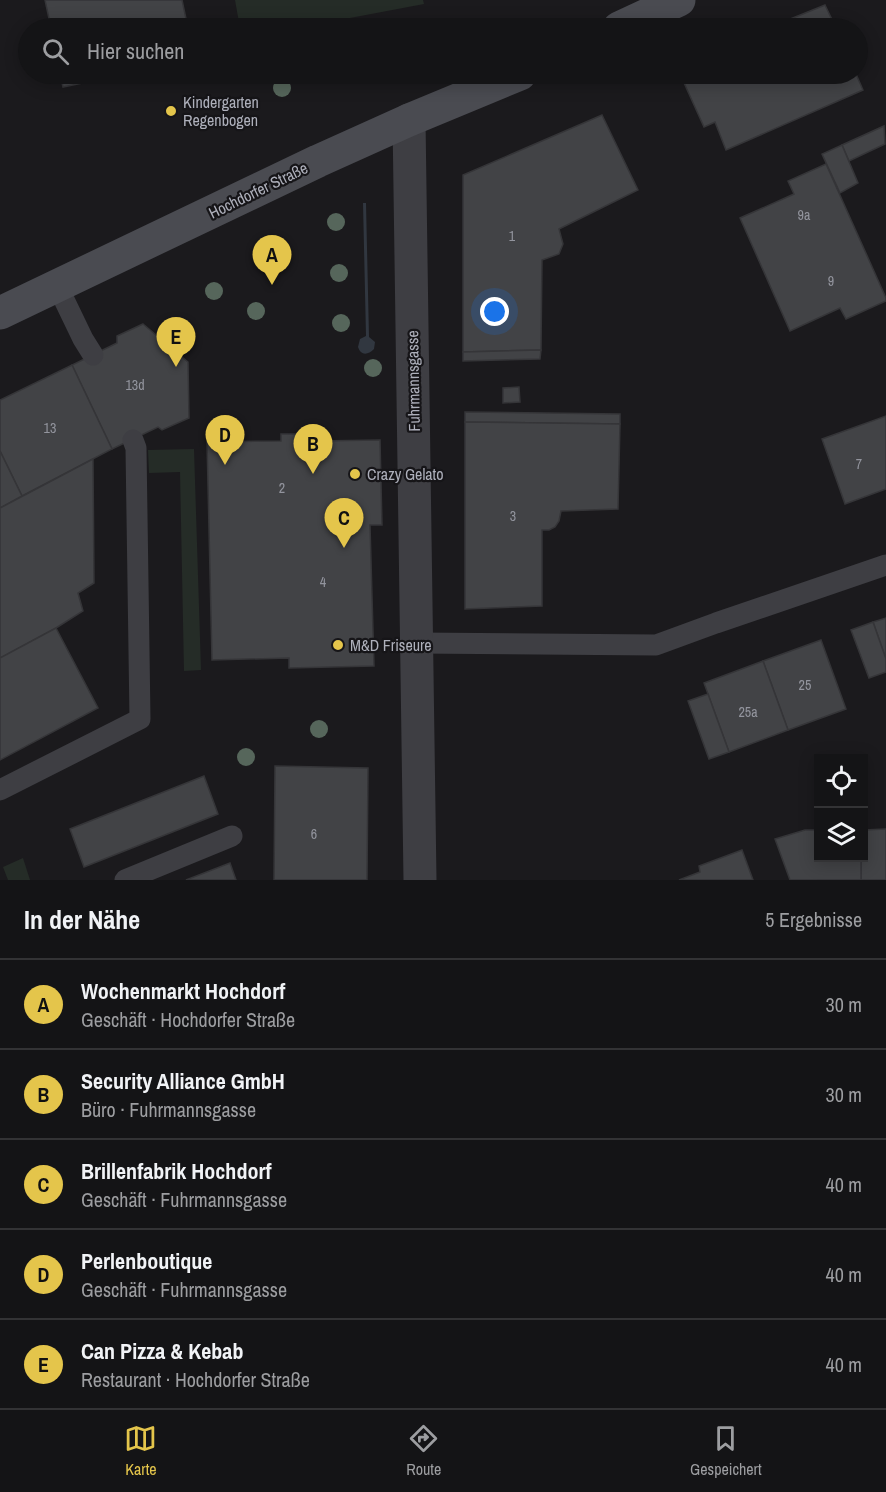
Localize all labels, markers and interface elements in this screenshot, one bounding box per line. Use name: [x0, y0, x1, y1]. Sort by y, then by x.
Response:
search box: [18, 18, 868, 84]
icon: search: [39, 35, 72, 68]
text: Hier suchen: [87, 36, 184, 66]
place label: Kindergarten Regenbogen: [183, 91, 259, 131]
marker: Kindergarten Regenbogen: [164, 104, 178, 118]
street label: Hochdorfer Straße: [205, 156, 311, 224]
house number: 9a: [798, 206, 811, 224]
house number: 1: [509, 227, 516, 245]
pin: A: [252, 236, 292, 285]
house number: 9: [828, 272, 834, 290]
your location: [480, 297, 509, 326]
pin: E: [156, 318, 195, 367]
street label: Fuhrmannsgasse: [401, 330, 425, 432]
house number: 13d: [125, 376, 145, 394]
pin: D: [206, 416, 244, 465]
house number: 13: [44, 419, 56, 437]
pin: B: [294, 424, 332, 474]
house number: 7: [856, 455, 862, 473]
place label: Crazy Gelato: [367, 463, 444, 485]
marker: Crazy Gelato: [348, 467, 362, 481]
house number: 2: [279, 479, 285, 497]
pin: C: [324, 498, 364, 548]
house number: 3: [510, 507, 516, 525]
house number: 4: [320, 573, 327, 591]
place label: M&D Friseure: [350, 634, 432, 656]
marker: M&D Friseure: [331, 638, 345, 652]
house number: 25: [799, 676, 811, 694]
house number: 25a: [738, 703, 758, 721]
map controls: [814, 754, 868, 862]
button: locate: [814, 754, 868, 808]
button: layers: [814, 808, 868, 862]
house number: 6: [311, 825, 317, 843]
text: In der Nähe: [24, 902, 140, 937]
text: 5 Ergebnisse: [765, 906, 862, 933]
text: Wochenmarkt Hochdorf: [81, 976, 285, 1006]
text: A: [38, 991, 49, 1018]
text: 30 m: [826, 991, 862, 1018]
text: Geschäft · Hochdorfer Straße: [81, 1006, 295, 1033]
text: Security Alliance GmbH: [81, 1066, 285, 1096]
text: B: [38, 1081, 49, 1108]
text: 30 m: [826, 1081, 862, 1108]
text: Büro · Fuhrmannsgasse: [81, 1096, 256, 1123]
text: Brillenfabrik Hochdorf: [81, 1156, 271, 1186]
text: C: [38, 1171, 49, 1198]
text: 40 m: [826, 1171, 862, 1198]
text: Geschäft · Fuhrmannsgasse: [81, 1186, 287, 1213]
text: Perlenboutique: [81, 1246, 212, 1276]
text: D: [38, 1261, 49, 1288]
text: 40 m: [826, 1261, 862, 1288]
text: Geschäft · Fuhrmannsgasse: [81, 1276, 287, 1303]
text: Can Pizza & Kebab: [81, 1336, 243, 1366]
text: E: [38, 1351, 49, 1378]
text: 40 m: [826, 1351, 862, 1378]
text: Restaurant · Hochdorfer Straße: [81, 1366, 310, 1393]
tab: Karte: [124, 1422, 157, 1480]
tab: Route: [406, 1422, 441, 1480]
tab: Gespeichert: [690, 1422, 762, 1480]

